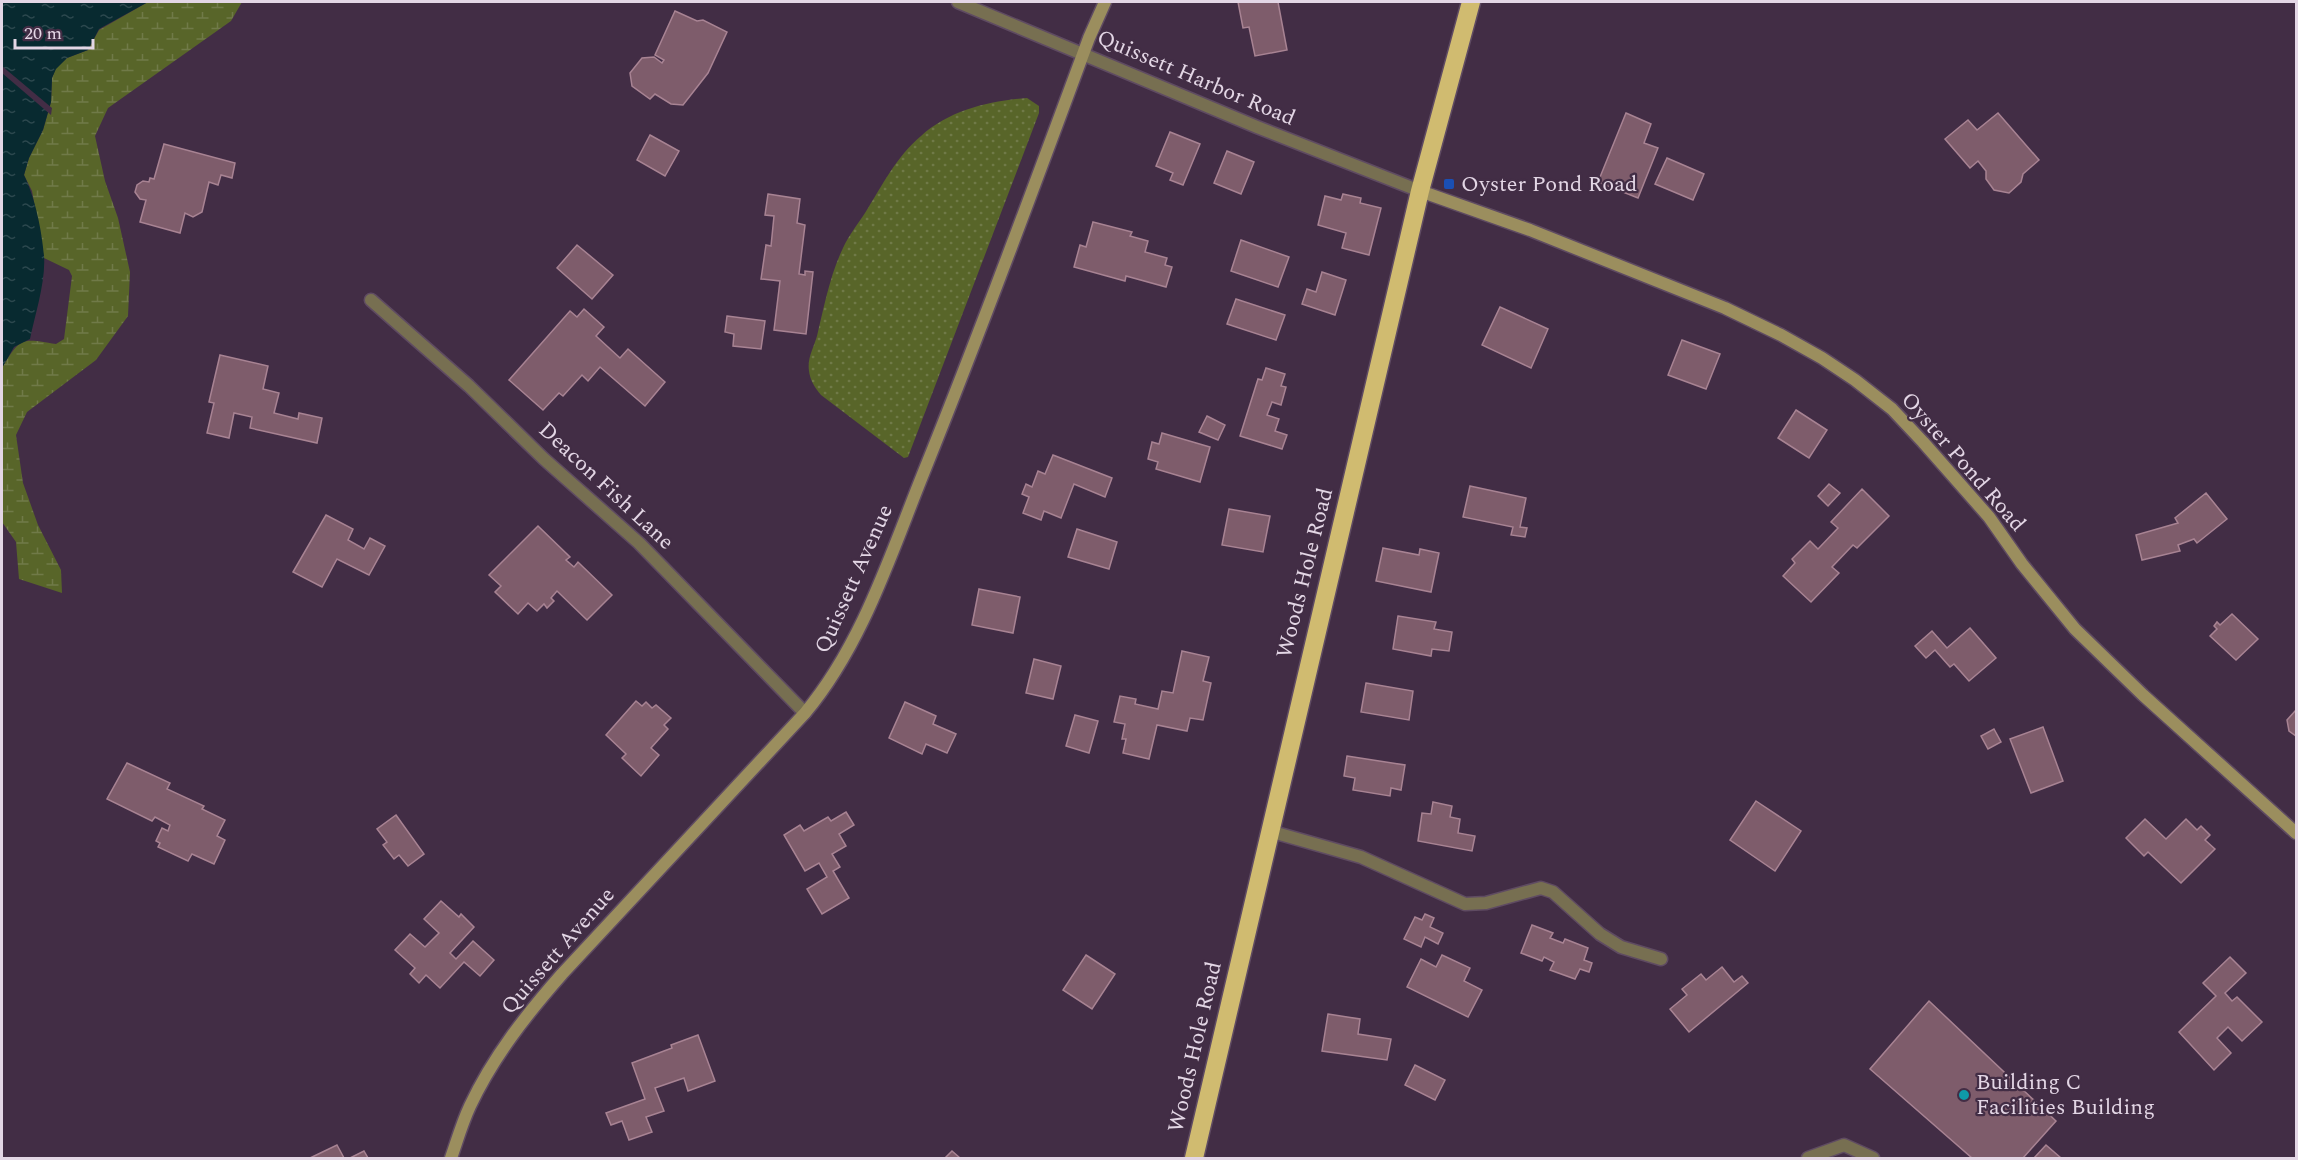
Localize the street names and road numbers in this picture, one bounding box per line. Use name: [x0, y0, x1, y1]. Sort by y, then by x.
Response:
street label: Quissett Harbor Road: [1092, 21, 1300, 135]
street label: Oyster Pond Road: [1893, 385, 2033, 539]
street label: Deacon Fish Lane: [531, 414, 681, 558]
street label: Woods Hole Road: [1268, 484, 1342, 662]
street label: Quissett Avenue: [806, 499, 902, 659]
street label: Quissett Avenue: [493, 880, 623, 1022]
street label: Woods Hole Road: [1159, 958, 1231, 1136]

